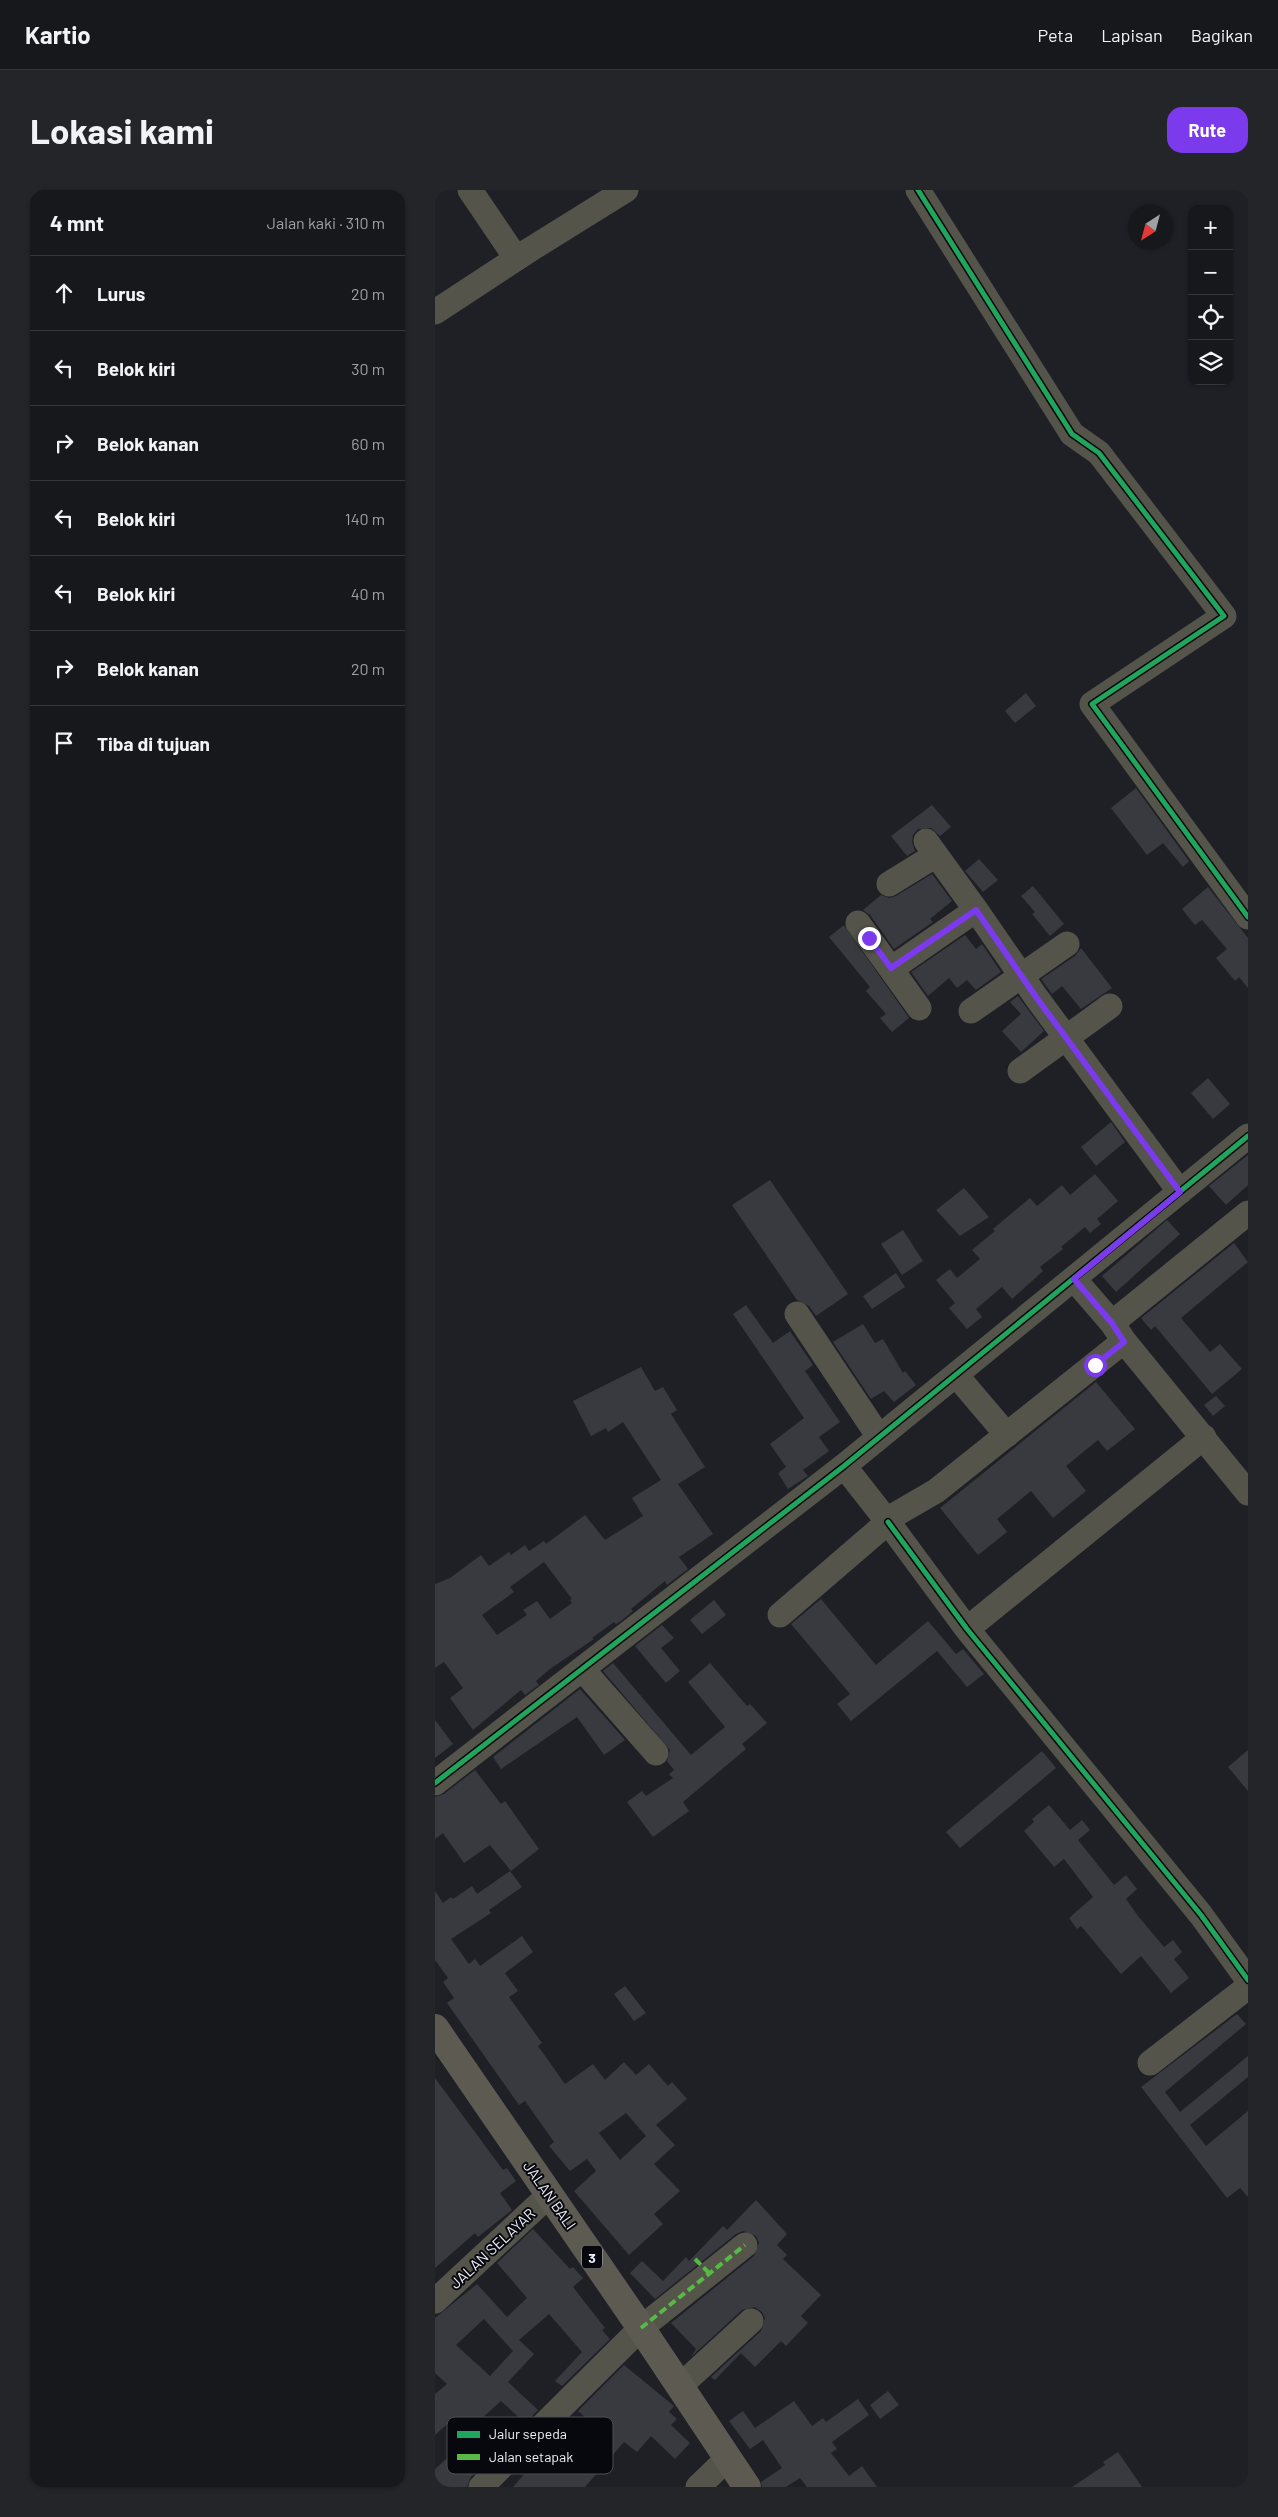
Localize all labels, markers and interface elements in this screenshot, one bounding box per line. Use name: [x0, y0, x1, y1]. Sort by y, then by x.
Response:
text: Kartio: [25, 20, 91, 49]
text: Peta: [1038, 24, 1073, 46]
text: Lapisan: [1101, 24, 1163, 46]
text: Bagikan: [1191, 24, 1253, 46]
button: Rute: [1167, 107, 1248, 153]
text: Lokasi kami: [30, 109, 214, 151]
north arrow: [1128, 205, 1173, 250]
map controls: [1188, 205, 1233, 385]
button: +: [1188, 205, 1233, 250]
text: 4 mnt: [50, 210, 104, 235]
text: Jalan kaki · 310 m: [267, 213, 385, 232]
button: −: [1188, 250, 1233, 295]
icon: ahead: [50, 279, 78, 307]
text: Lurus: [97, 282, 145, 305]
text: 20 m: [351, 284, 385, 303]
button: locate: [1188, 295, 1233, 340]
button: layers: [1188, 340, 1233, 385]
icon: left: [50, 354, 78, 382]
text: Belok kiri: [97, 357, 175, 380]
text: 30 m: [351, 359, 385, 378]
icon: right: [50, 429, 78, 457]
text: Belok kanan: [97, 432, 199, 455]
text: 60 m: [351, 434, 385, 453]
icon: left: [50, 504, 78, 532]
text: Belok kiri: [97, 507, 175, 530]
text: 140 m: [345, 509, 385, 528]
icon: left: [50, 579, 78, 607]
text: Belok kiri: [97, 582, 175, 605]
text: 40 m: [351, 584, 385, 603]
icon: right: [50, 654, 78, 682]
text: Belok kanan: [97, 657, 199, 680]
text: 20 m: [351, 659, 385, 678]
icon: arrive: [50, 729, 78, 757]
text: Tiba di tujuan: [97, 732, 210, 755]
route end: [858, 927, 881, 950]
route start: [1084, 1354, 1107, 1377]
street label: JALAN BALI: [520, 2157, 580, 2233]
street label: JALAN SELAYAR: [446, 2204, 538, 2292]
road number: 3: [582, 2246, 602, 2268]
legend: [447, 2417, 613, 2474]
text: Jalur sepeda: [489, 2425, 567, 2442]
text: Jalan setapak: [489, 2448, 573, 2465]

